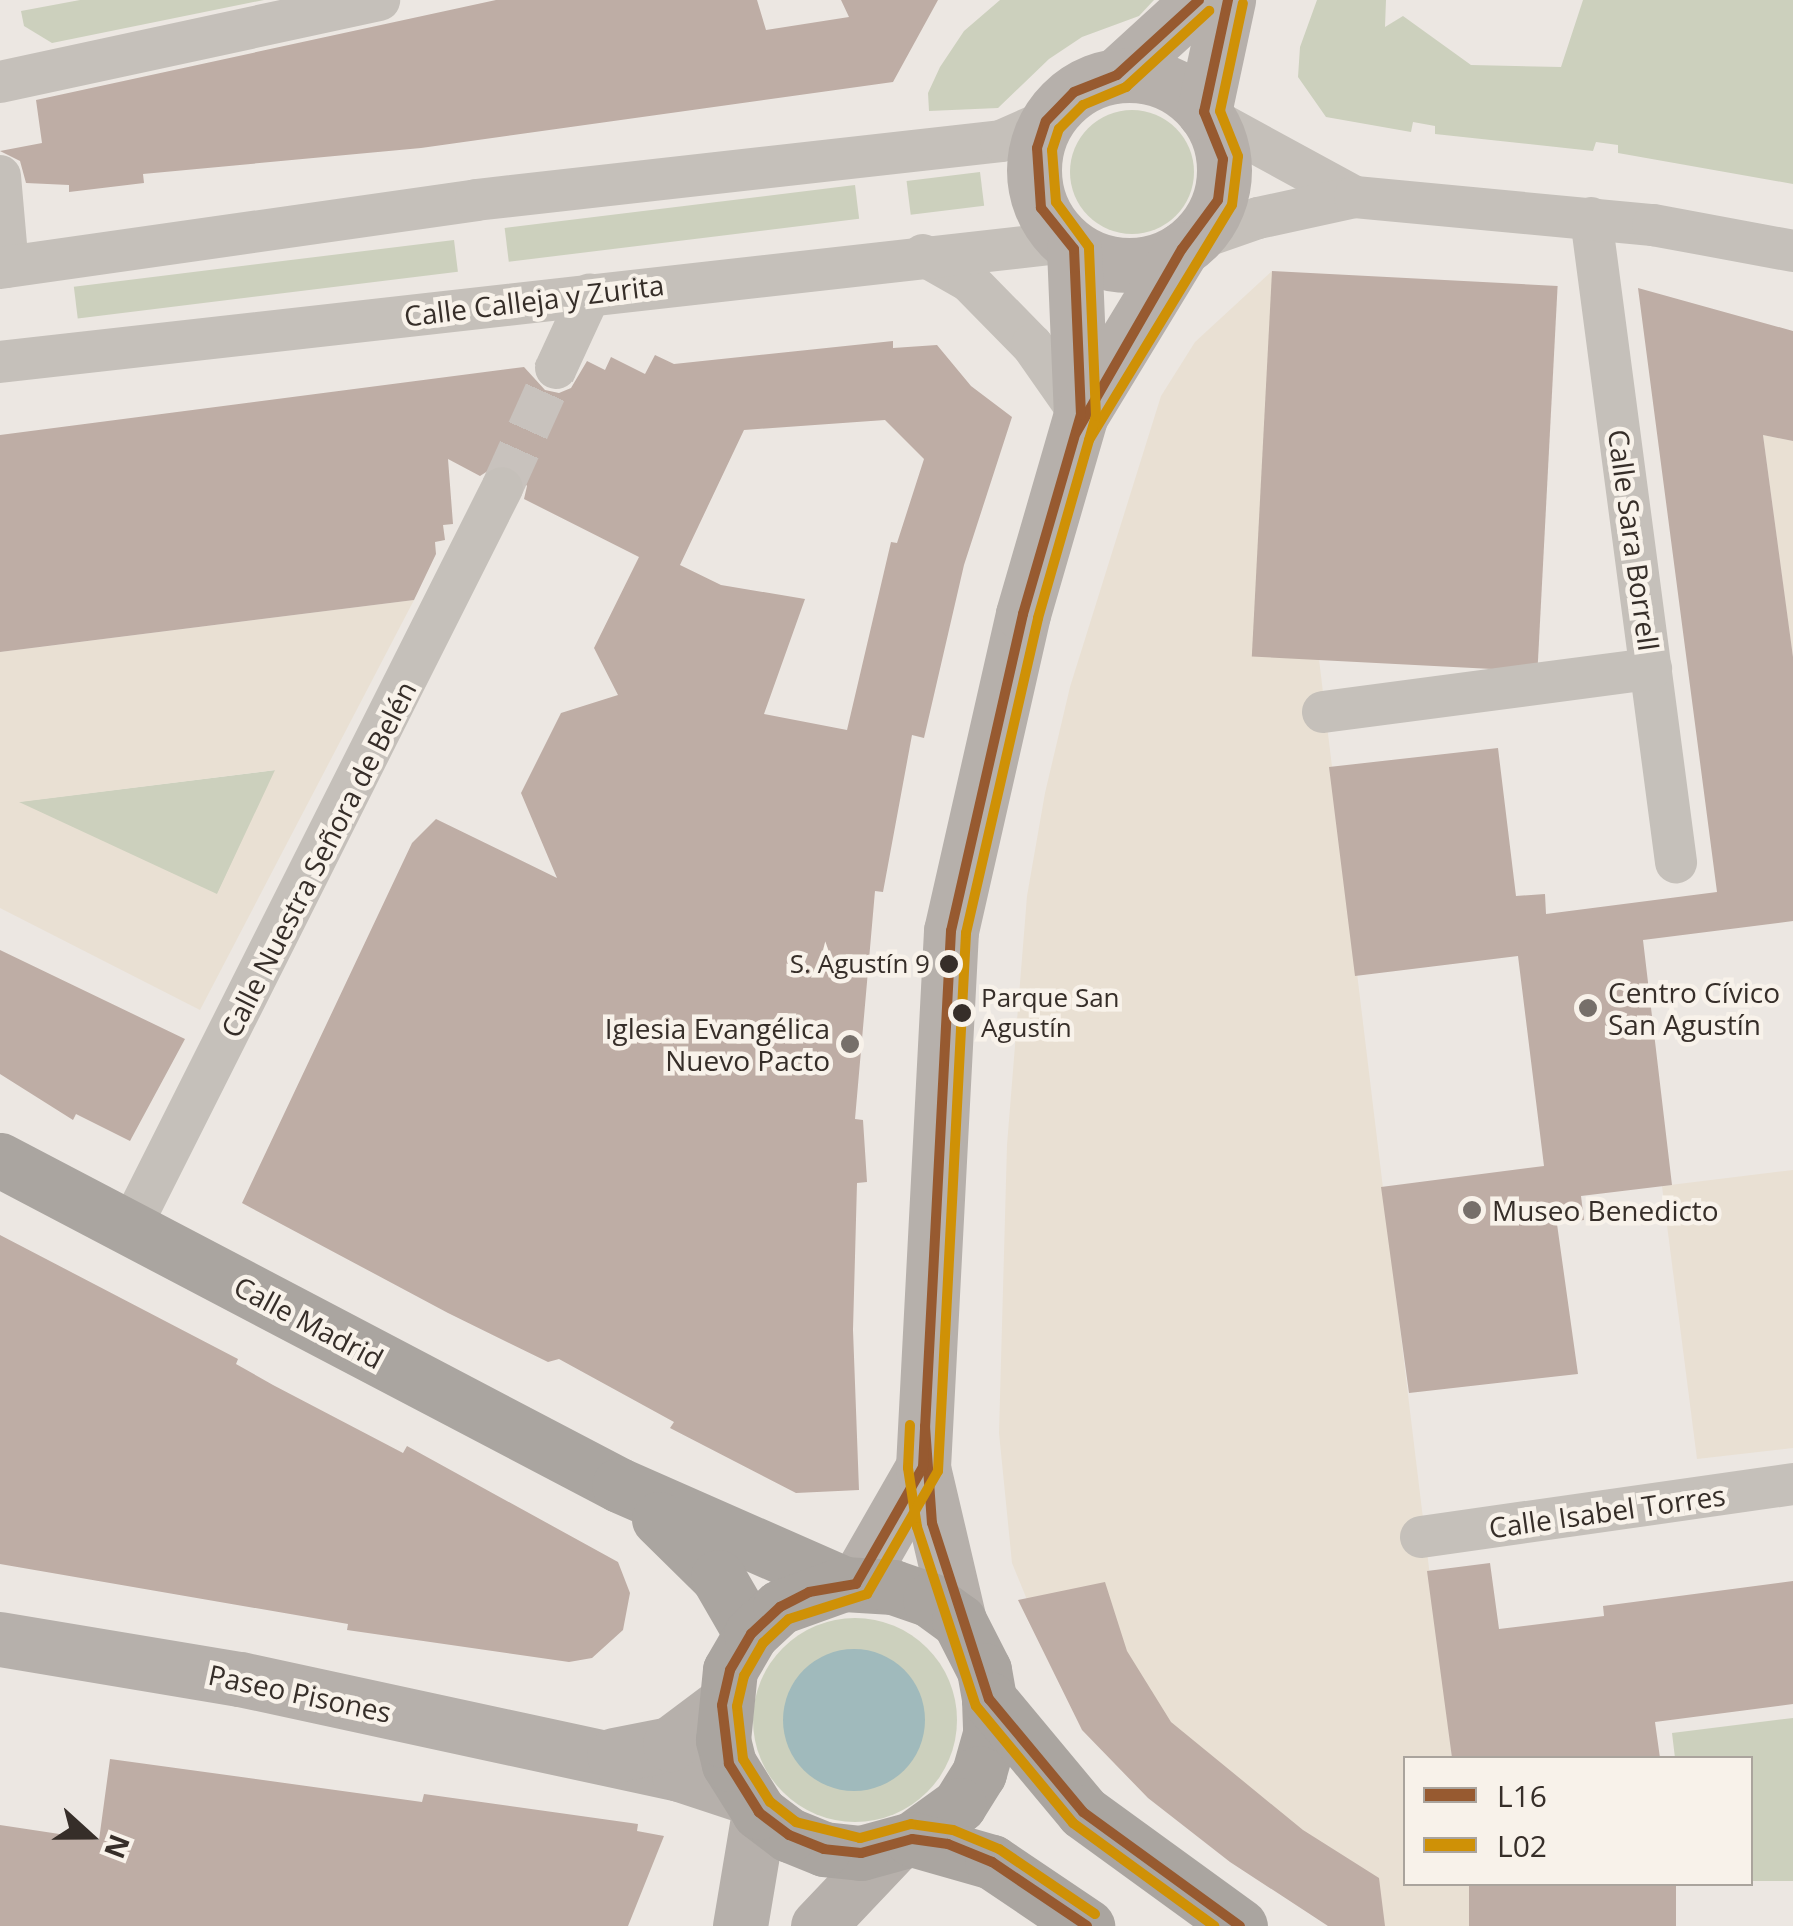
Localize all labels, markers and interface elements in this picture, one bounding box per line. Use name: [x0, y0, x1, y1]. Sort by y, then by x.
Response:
street label: Calle Calleja y Zurita: [402, 267, 666, 333]
street label: Calle Sara Borrell: [1602, 427, 1666, 653]
street label: Calle Nuestra Señora de Belén: [213, 675, 423, 1043]
place label: S. Agustín 9: [790, 948, 930, 980]
marker: S. Agustín 9: [939, 954, 959, 974]
place label: Centro Cívico San Agustín: [1608, 975, 1780, 1041]
place label: Parque San Agustín: [981, 982, 1120, 1044]
marker: Centro Cívico San Agustín: [1577, 997, 1599, 1019]
marker: Parque San Agustín: [952, 1003, 972, 1023]
place label: Iglesia Evangélica Nuevo Pacto: [605, 1011, 830, 1077]
marker: Iglesia Evangélica Nuevo Pacto: [839, 1033, 861, 1055]
place label: Museo Benedicto: [1492, 1193, 1719, 1227]
marker: Museo Benedicto: [1461, 1199, 1483, 1221]
street label: Calle Madrid: [229, 1269, 389, 1375]
street label: Calle Isabel Torres: [1487, 1478, 1727, 1544]
street label: Paseo Pisones: [206, 1657, 394, 1729]
legend: [1403, 1756, 1753, 1886]
text: L16: [1497, 1775, 1547, 1816]
north arrow: [40, 1786, 140, 1886]
text: L02: [1497, 1825, 1547, 1866]
text: N: [96, 1829, 140, 1864]

